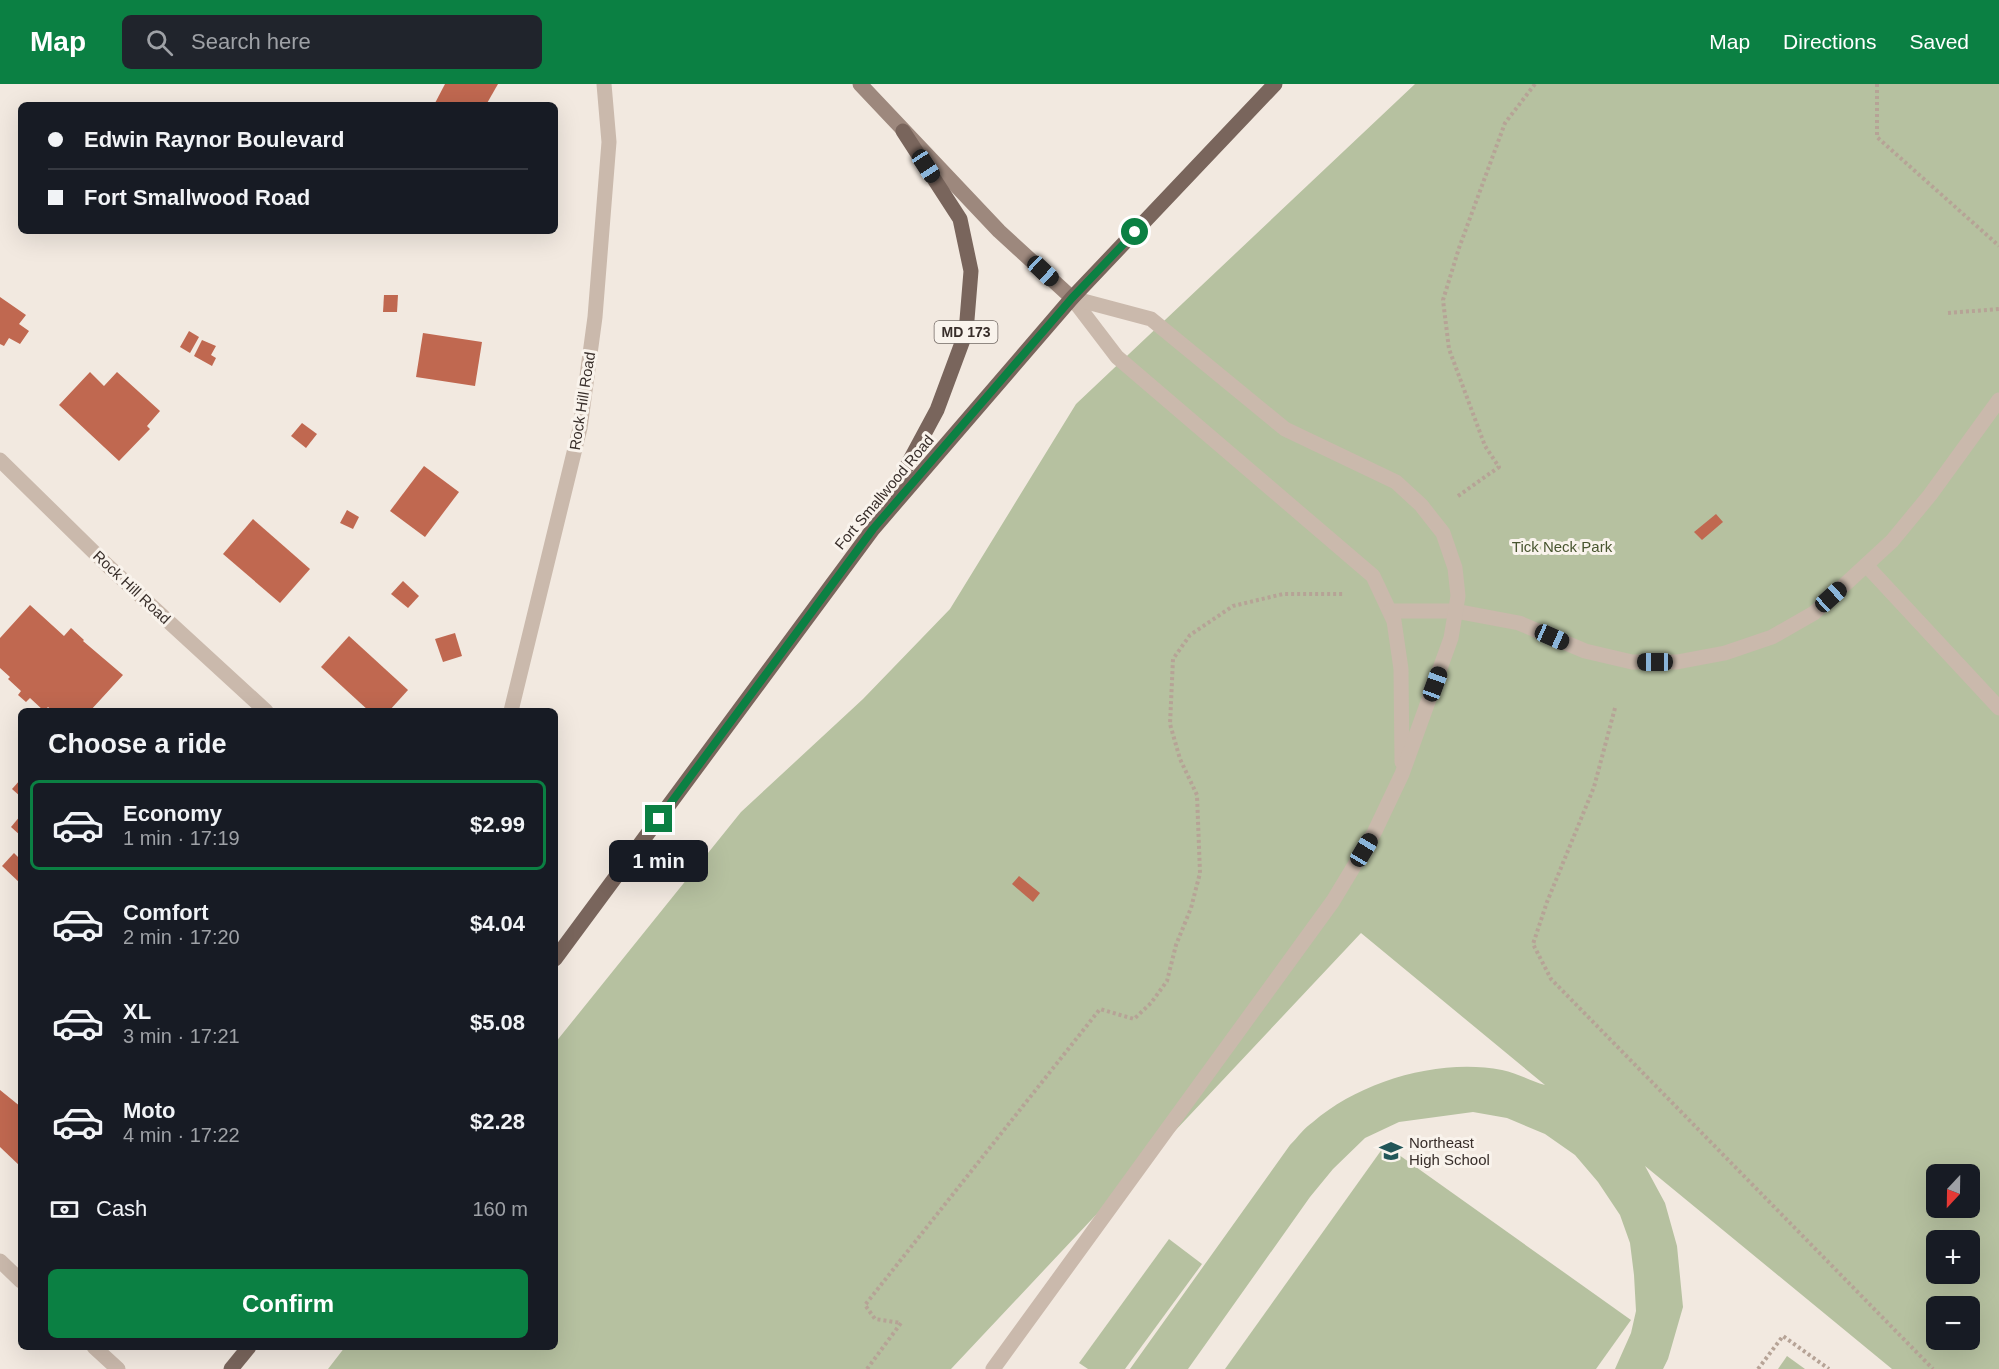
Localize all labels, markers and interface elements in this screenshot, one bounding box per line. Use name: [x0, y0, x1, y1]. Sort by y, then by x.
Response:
search box: [122, 15, 542, 69]
text: Map: [30, 26, 86, 57]
icon: search: [143, 26, 176, 59]
text: Search here: [191, 29, 311, 54]
text: Map: [1709, 30, 1750, 53]
text: Directions: [1783, 30, 1876, 53]
text: Saved: [1909, 30, 1969, 53]
text: Edwin Raynor Boulevard: [84, 127, 344, 152]
car: [909, 146, 943, 186]
text: Fort Smallwood Road: [84, 185, 310, 210]
route start: [1121, 218, 1148, 245]
car: [1024, 252, 1062, 290]
road number: MD 173: [934, 321, 998, 343]
street label: Rock Hill Road: [566, 351, 598, 451]
street label: Fort Smallwood Road: [831, 431, 937, 553]
park label: Tick Neck Park: [1512, 538, 1613, 555]
street label: Rock Hill Road: [90, 547, 174, 627]
car: [1812, 578, 1850, 616]
car: [1532, 621, 1572, 653]
car: [1637, 653, 1673, 671]
car: [1420, 664, 1450, 704]
text: Choose a ride: [48, 729, 227, 759]
icon: car: [51, 798, 105, 852]
text: Economy: [123, 801, 222, 826]
route end: [645, 805, 672, 832]
text: $2.99: [470, 812, 525, 837]
text: 1 min · 17:19: [123, 827, 240, 849]
car: [1347, 830, 1381, 870]
callout: 1 min: [610, 840, 708, 882]
text: 1 min: [632, 850, 685, 872]
icon: car: [51, 897, 105, 951]
text: Comfort: [123, 900, 209, 925]
text: $4.04: [470, 911, 525, 936]
text: 2 min · 17:20: [123, 926, 240, 948]
icon: car: [51, 996, 105, 1050]
text: XL: [123, 999, 151, 1024]
text: $5.08: [470, 1010, 525, 1035]
text: 3 min · 17:21: [123, 1025, 240, 1047]
icon: car: [51, 1095, 105, 1149]
text: Moto: [123, 1098, 176, 1123]
text: $2.28: [470, 1109, 525, 1134]
text: 4 min · 17:22: [123, 1124, 240, 1146]
place label: Northeast High School: [1409, 1134, 1490, 1168]
school or university icon: Northeast High School: [1378, 1138, 1404, 1164]
north arrow: [1926, 1164, 1980, 1218]
map controls: [1926, 1164, 1980, 1350]
icon: cash: [48, 1193, 81, 1226]
text: Cash: [96, 1196, 147, 1221]
text: 160 m: [472, 1198, 528, 1220]
button: +: [1926, 1230, 1980, 1284]
button: Confirm: [48, 1269, 528, 1338]
button: −: [1926, 1296, 1980, 1350]

